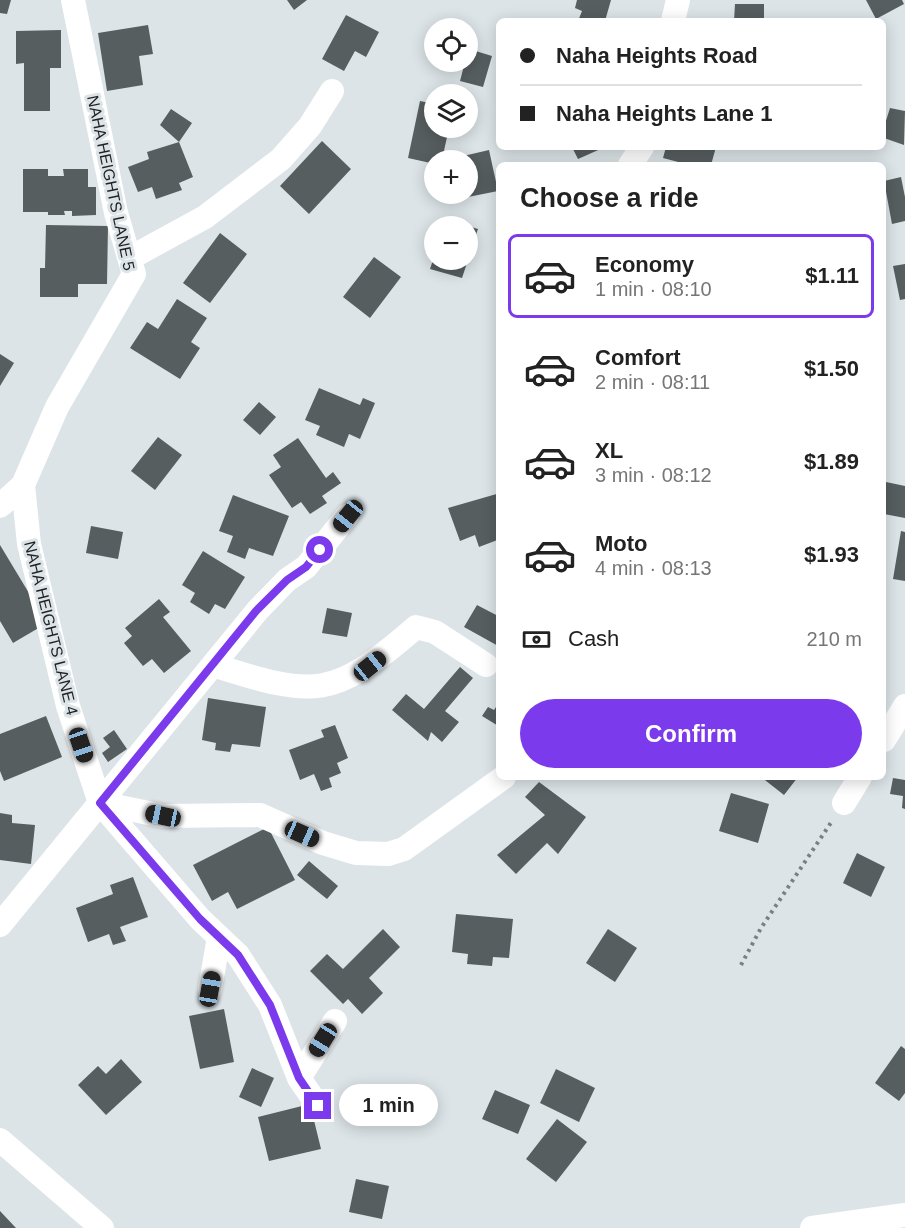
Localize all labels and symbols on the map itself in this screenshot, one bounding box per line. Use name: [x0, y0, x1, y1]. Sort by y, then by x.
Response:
street label: NAHA HEIGHTS LANE 5: [84, 94, 138, 272]
car: [330, 496, 366, 536]
route start: [306, 536, 333, 563]
street label: NAHA HEIGHTS LANE 4: [21, 539, 81, 717]
car: [350, 648, 390, 684]
car: [67, 725, 95, 765]
car: [144, 803, 182, 829]
car: [282, 818, 322, 850]
car: [198, 970, 222, 1008]
car: [306, 1020, 340, 1060]
callout: 1 min: [339, 1085, 438, 1127]
route end: [304, 1092, 331, 1119]

